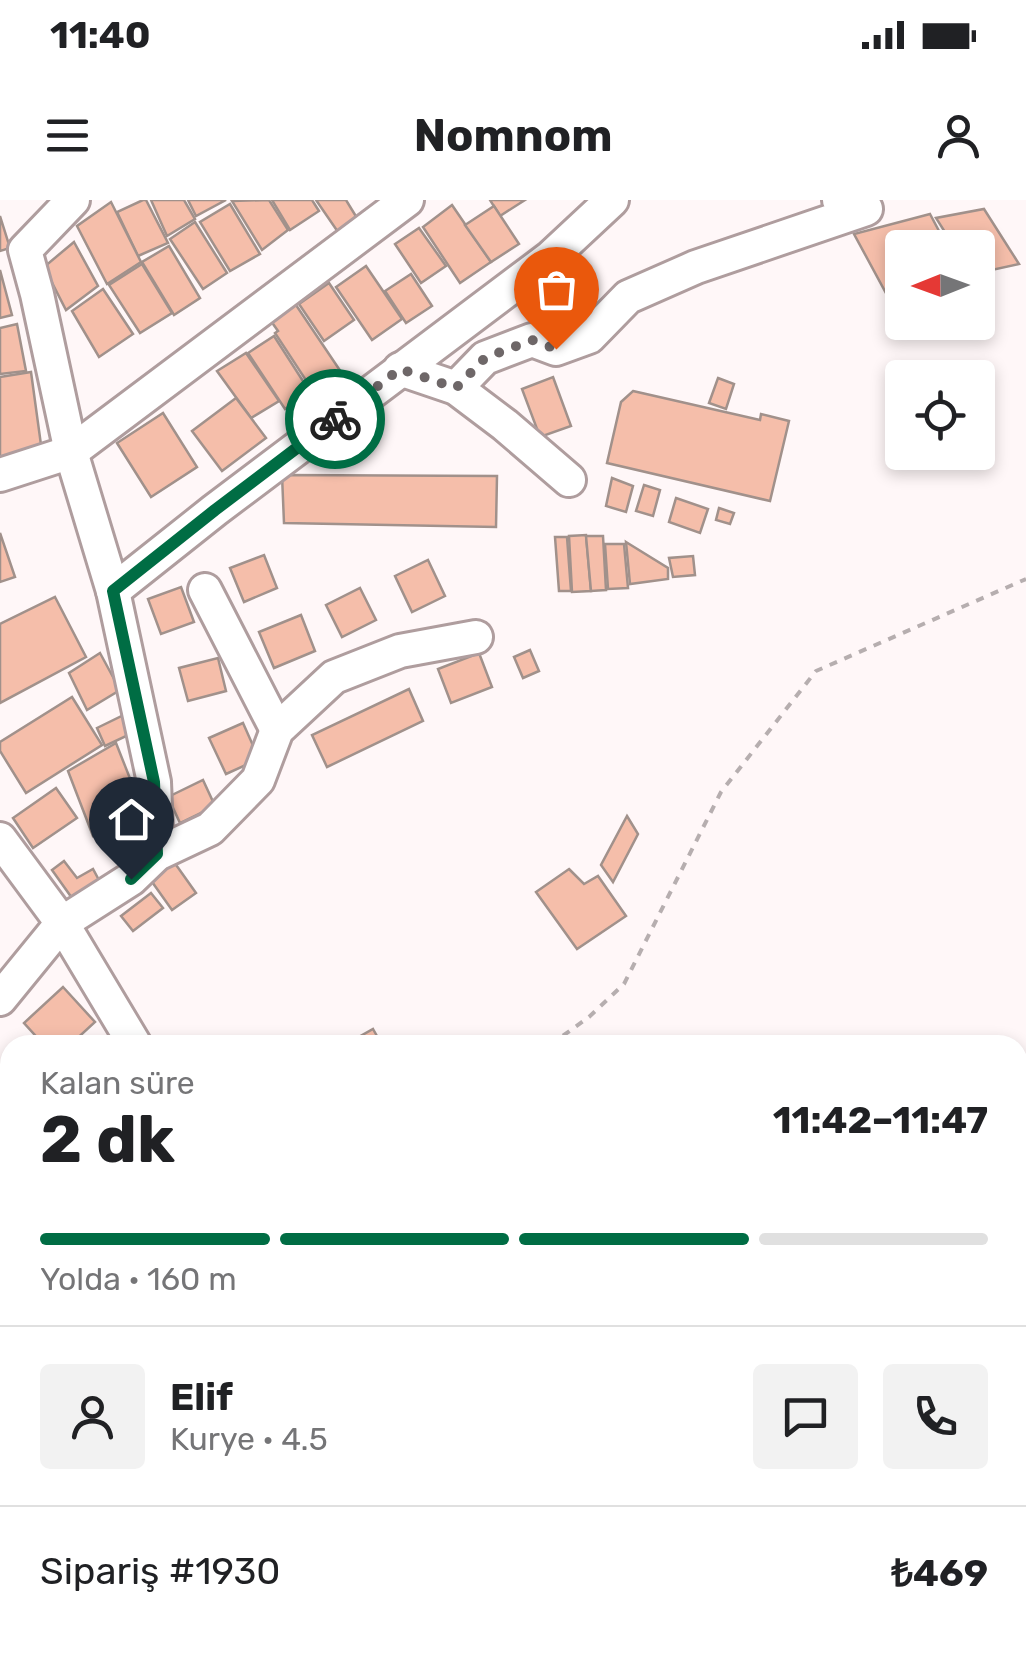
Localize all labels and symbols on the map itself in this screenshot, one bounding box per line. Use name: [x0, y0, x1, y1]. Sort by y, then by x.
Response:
north arrow: [885, 230, 995, 340]
pin: [514, 247, 599, 350]
courier: [285, 369, 385, 469]
pin: [89, 777, 174, 880]

